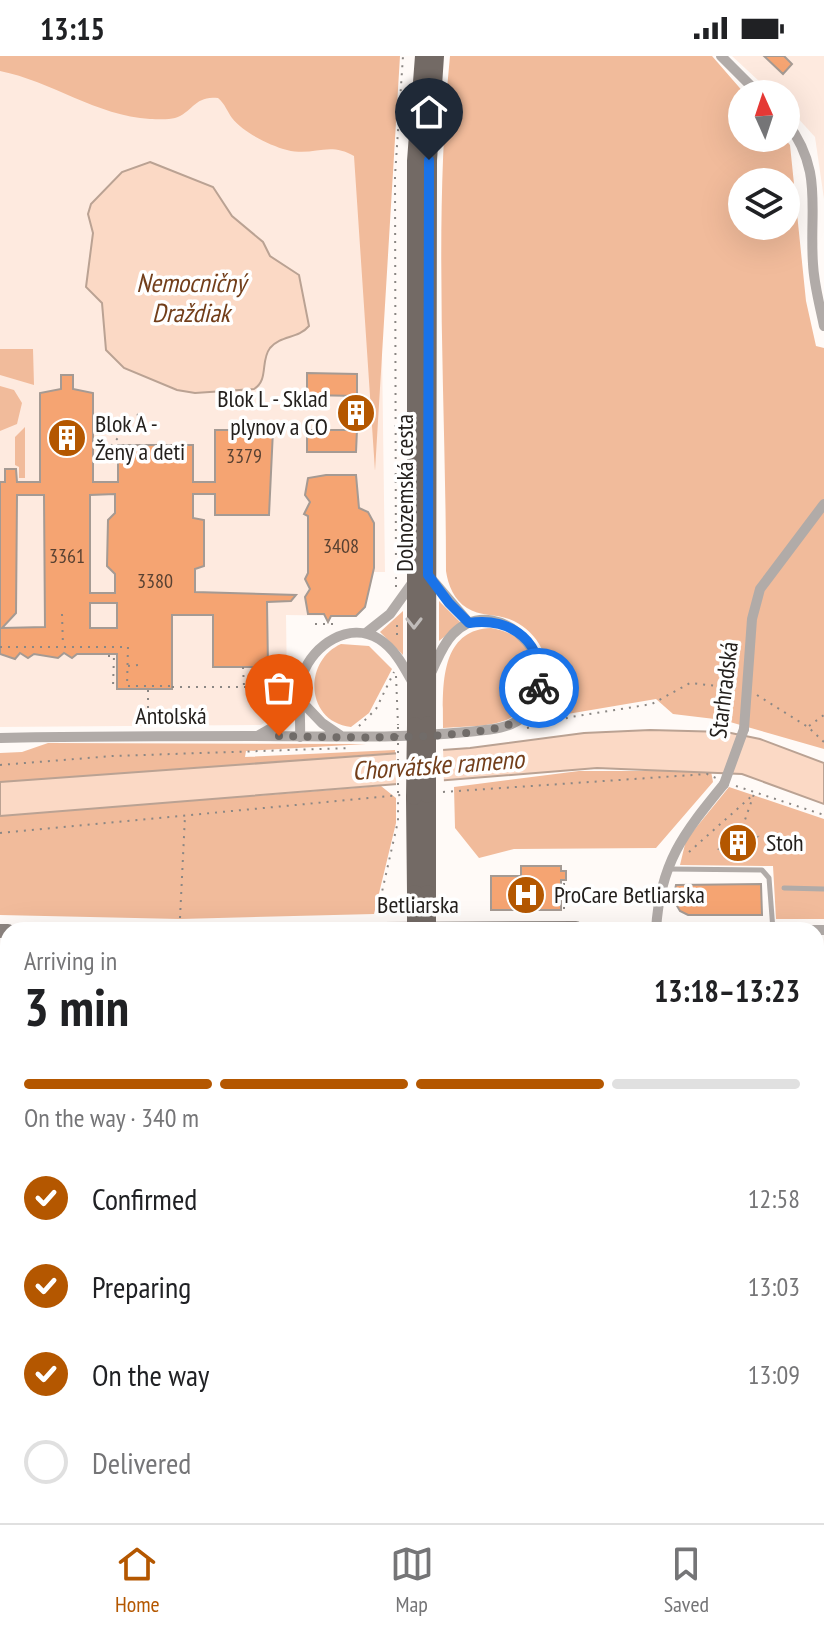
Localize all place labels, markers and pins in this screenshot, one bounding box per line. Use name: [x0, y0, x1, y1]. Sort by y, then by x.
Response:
pin: [395, 78, 463, 160]
place label: Blok L - Sklad plynov a CO: [217, 383, 328, 442]
building icon: Blok L - Sklad plynov a CO: [335, 392, 377, 434]
place label: Blok A - Ženy a deti: [95, 408, 185, 467]
building icon: Blok A - Ženy a deti: [46, 417, 88, 459]
pin: [245, 654, 313, 736]
building icon: Stoh: [717, 822, 759, 864]
place label: Stoh: [766, 827, 804, 858]
hospital icon: ProCare Betliarska: [505, 874, 547, 916]
place label: ProCare Betliarska: [554, 879, 705, 910]

